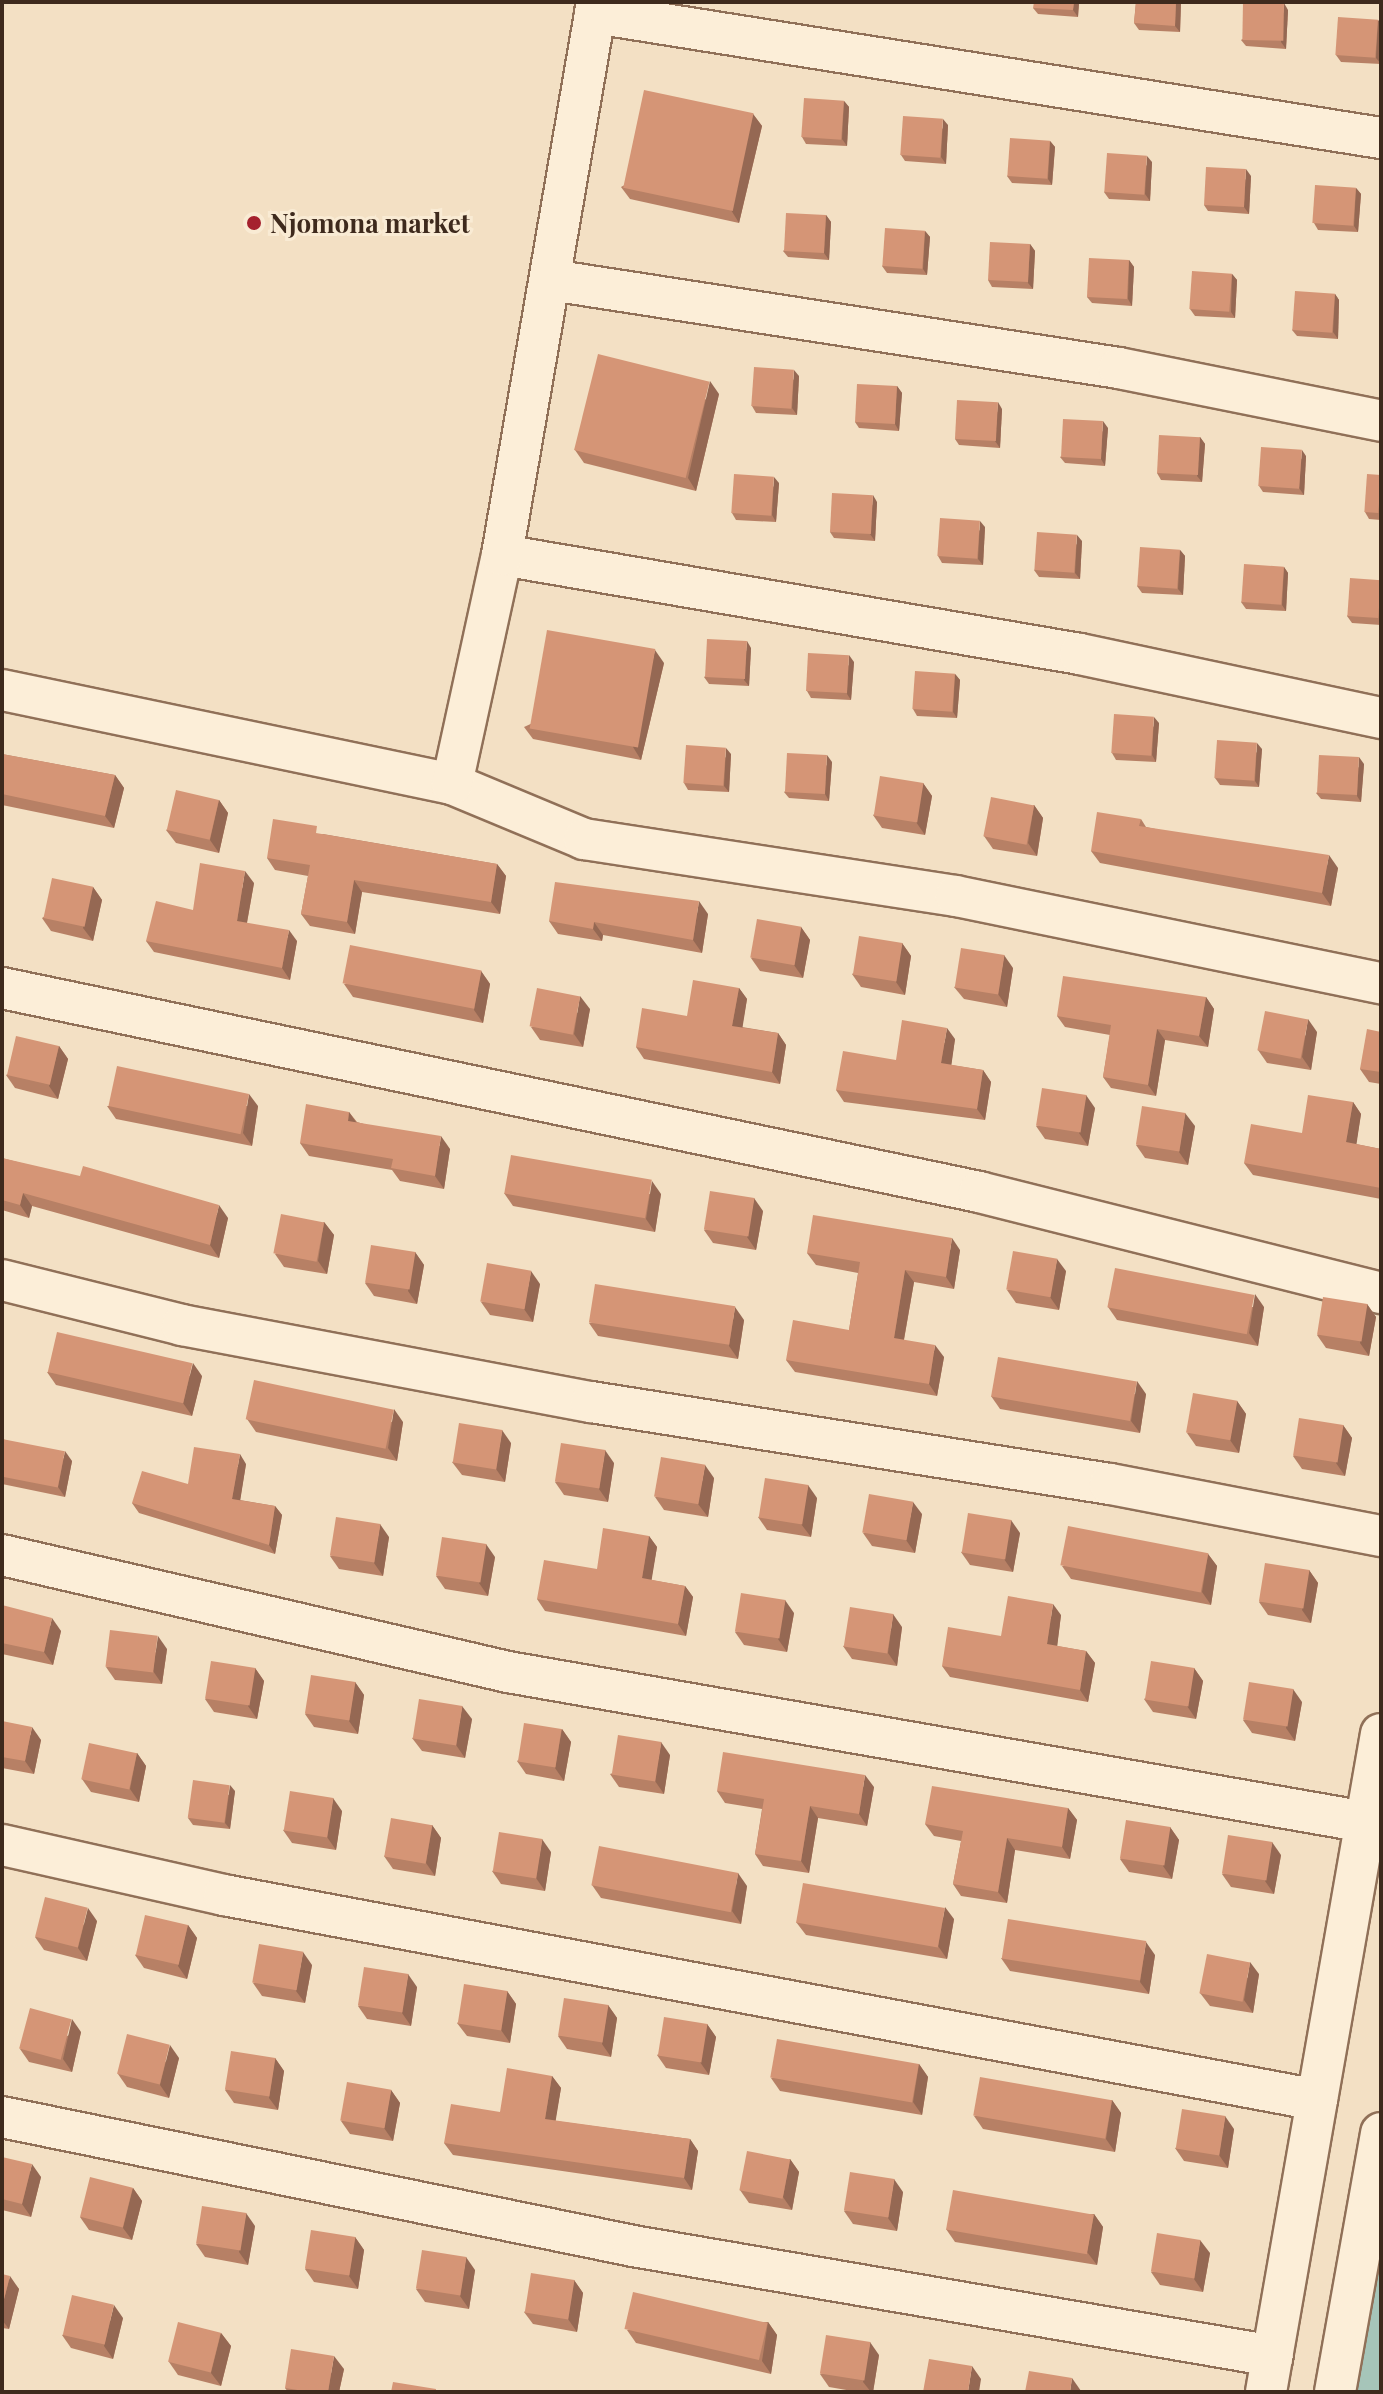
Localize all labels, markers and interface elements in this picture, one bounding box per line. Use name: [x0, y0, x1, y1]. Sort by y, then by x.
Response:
place label: Njomona market: [270, 207, 470, 239]
marker: Njomona market: [245, 214, 263, 232]

